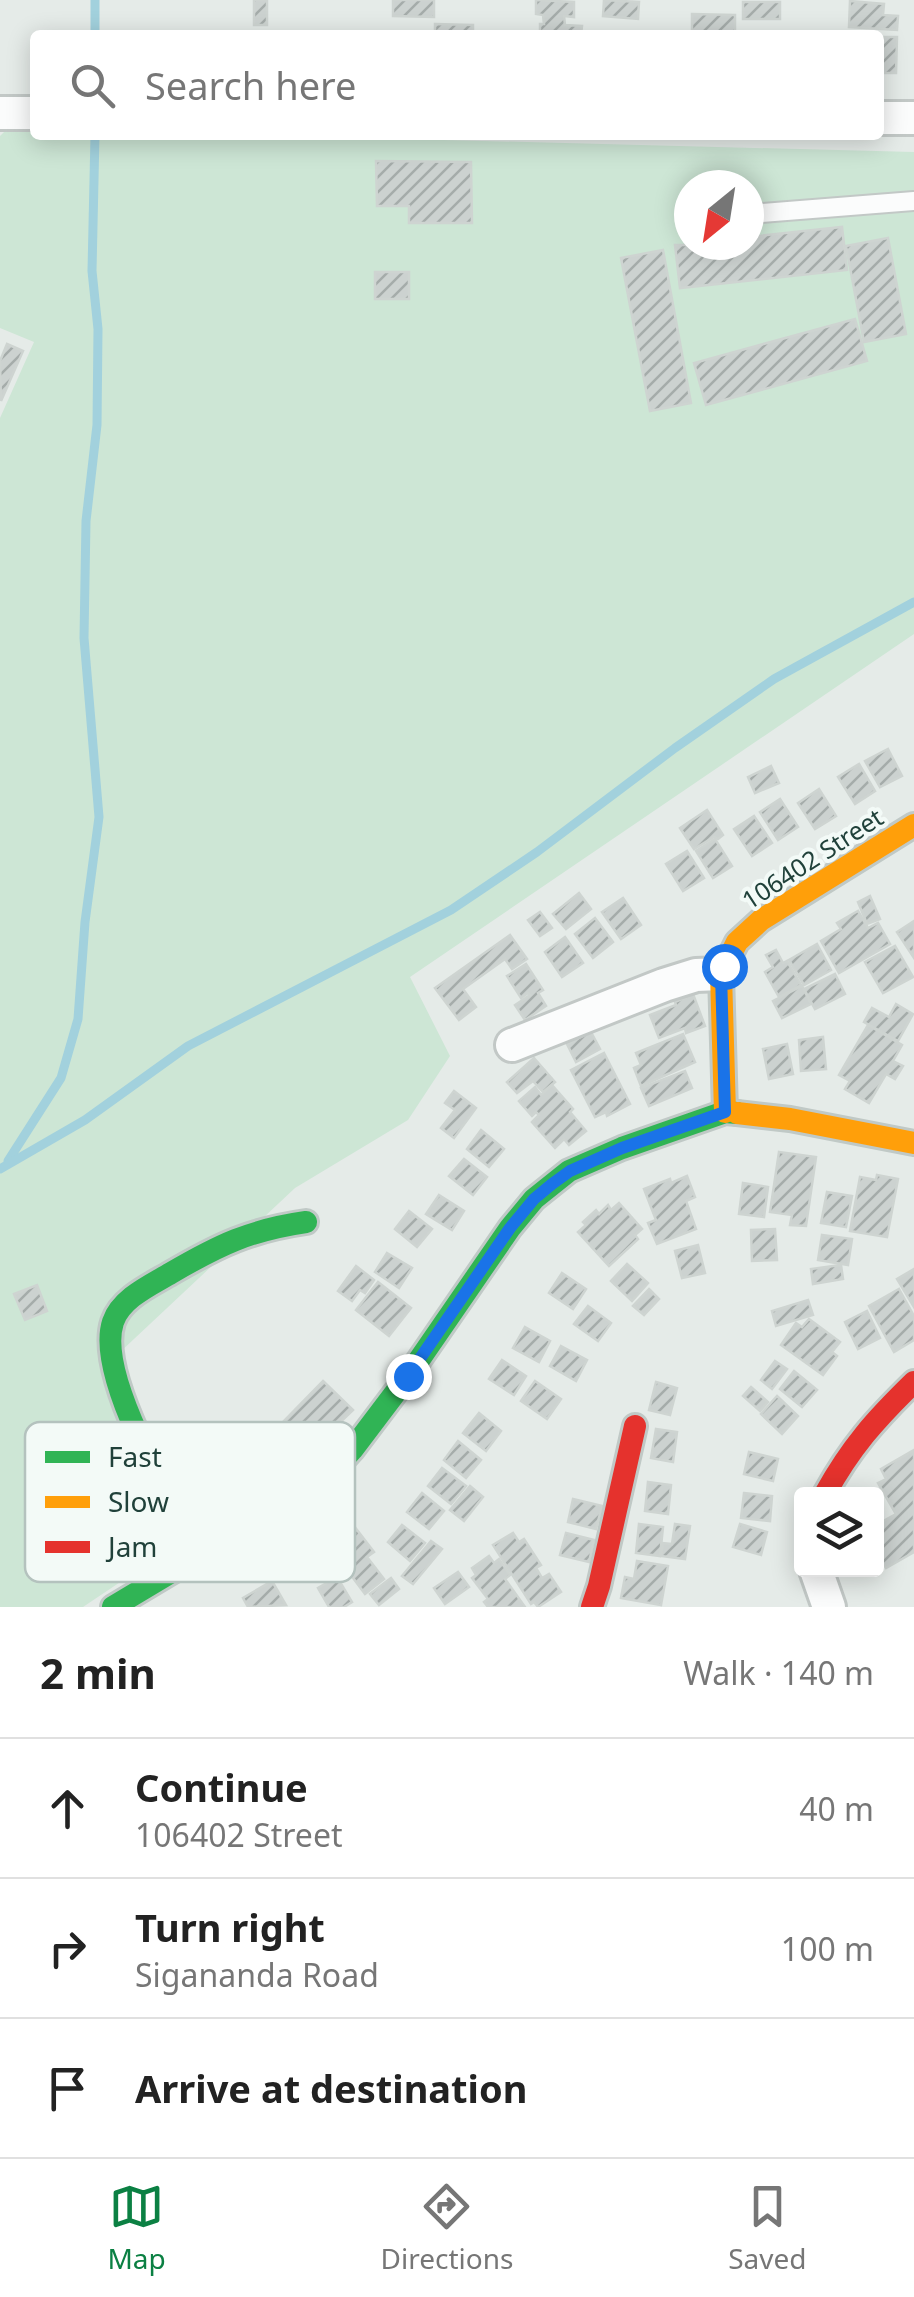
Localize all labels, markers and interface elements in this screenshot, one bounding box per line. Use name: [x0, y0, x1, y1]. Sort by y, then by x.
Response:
search box: [30, 30, 884, 140]
icon: search: [65, 58, 120, 113]
text: Search here: [145, 59, 356, 111]
north arrow: [674, 170, 764, 260]
street label: 106402 Street: [735, 800, 889, 916]
route start: [702, 944, 748, 990]
route end: [386, 1354, 432, 1400]
legend: [25, 1422, 355, 1582]
text: Fast: [108, 1437, 162, 1475]
text: Slow: [108, 1482, 169, 1520]
map controls: [794, 1487, 884, 1577]
button: layers: [794, 1487, 884, 1577]
text: Jam: [105, 1527, 158, 1565]
text: 2 min: [40, 1644, 156, 1701]
text: Walk · 140 m: [683, 1651, 874, 1694]
text: Continue: [135, 1761, 308, 1813]
icon: ahead: [40, 1781, 95, 1836]
text: 40 m: [799, 1787, 874, 1830]
text: 106402 Street: [135, 1813, 343, 1856]
text: Turn right: [135, 1901, 325, 1953]
icon: right: [40, 1921, 95, 1976]
text: 100 m: [781, 1927, 874, 1970]
text: Sigananda Road: [135, 1953, 379, 1996]
icon: arrive: [40, 2061, 95, 2116]
text: Arrive at destination: [135, 2062, 527, 2114]
tab: Map: [107, 2179, 166, 2277]
tab: Directions: [381, 2179, 513, 2277]
tab: Saved: [728, 2179, 807, 2277]

